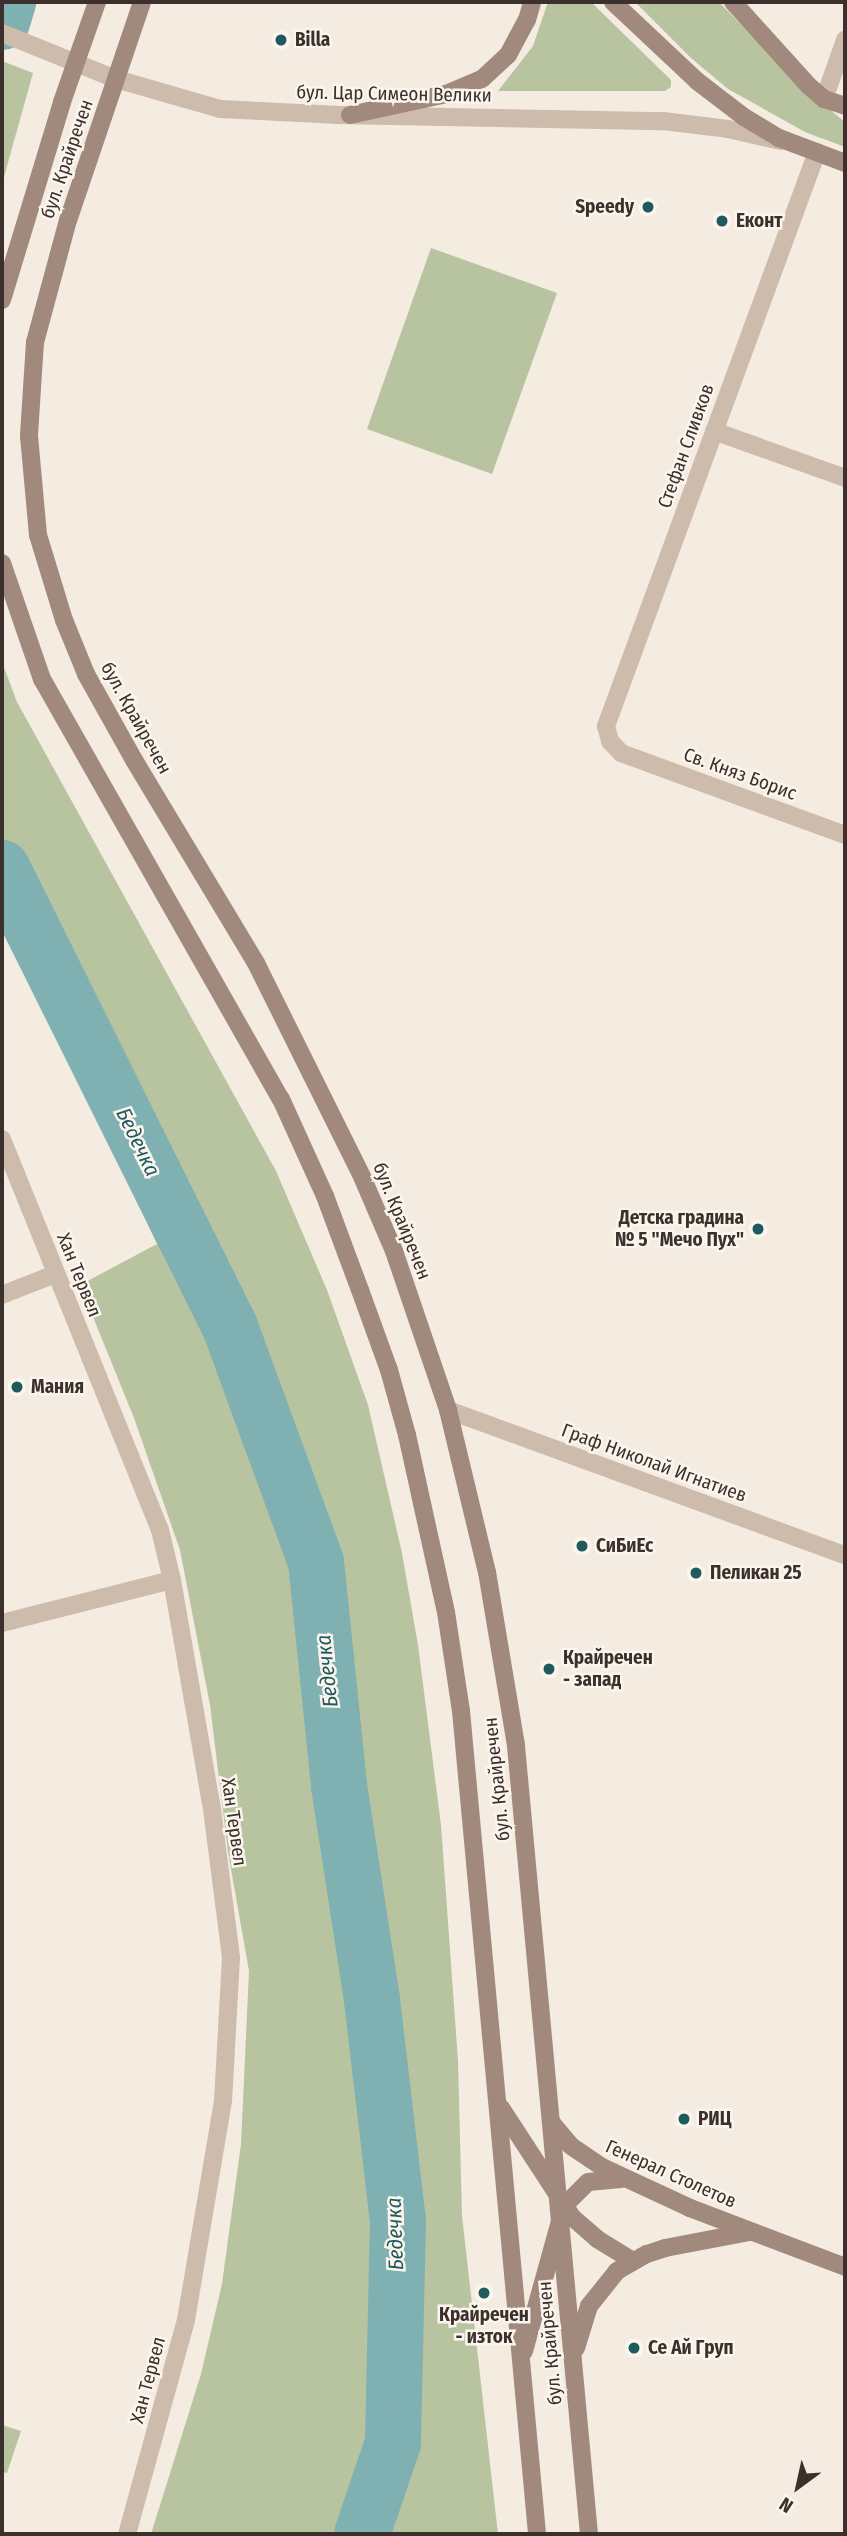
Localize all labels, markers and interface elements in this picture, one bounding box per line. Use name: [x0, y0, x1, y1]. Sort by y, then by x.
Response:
place label: Billa: [295, 29, 330, 51]
marker: Billa: [273, 32, 289, 48]
street label: бул. Цар Симеон Велики: [296, 81, 492, 107]
street label: бул. Крайречен: [36, 97, 98, 221]
place label: Speedy: [575, 196, 634, 218]
marker: Speedy: [640, 199, 656, 215]
place label: Еконт: [736, 210, 782, 232]
marker: Еконт: [714, 213, 730, 229]
street label: Стефан Сливков: [653, 381, 719, 511]
street label: бул. Крайречен: [96, 658, 176, 778]
street label: Св. Княз Борис: [680, 743, 800, 805]
water label: Бедечка: [111, 1104, 165, 1180]
street label: бул. Крайречен: [368, 1159, 436, 1283]
place label: Детска градина № 5 "Мечо Пух": [615, 1207, 744, 1251]
marker: Детска градина № 5 "Мечо Пух": [750, 1221, 766, 1237]
street label: Хан Тервел: [52, 1230, 106, 1320]
place label: Мания: [31, 1376, 84, 1398]
marker: Мания: [9, 1379, 25, 1395]
street label: Граф Николай Игнатиев: [558, 1419, 750, 1507]
place label: СиБиЕс: [596, 1535, 653, 1557]
marker: СиБиЕс: [574, 1538, 590, 1554]
place label: Пеликан 25: [710, 1562, 802, 1584]
marker: Пеликан 25: [688, 1565, 704, 1581]
water label: Бедечка: [311, 1633, 343, 1709]
place label: Крайречен - запад: [563, 1647, 653, 1691]
marker: Крайречен - запад: [541, 1661, 557, 1677]
street label: бул. Крайречен: [479, 1716, 515, 1842]
street label: Хан Тервел: [217, 1776, 251, 1868]
place label: РИЦ: [698, 2108, 732, 2130]
marker: РИЦ: [676, 2111, 692, 2127]
street label: Генерал Столетов: [602, 2135, 740, 2213]
water label: Бедечка: [381, 2197, 409, 2271]
street label: бул. Крайречен: [533, 2280, 567, 2406]
marker: Крайречен - изток: [476, 2285, 492, 2301]
place label: Крайречен - изток: [439, 2304, 529, 2348]
street label: Хан Тервел: [126, 2334, 170, 2426]
place label: Се Ай Груп: [648, 2337, 734, 2359]
marker: Се Ай Груп: [626, 2340, 642, 2356]
north arrow: [763, 2452, 833, 2522]
text: N: [775, 2492, 797, 2518]

